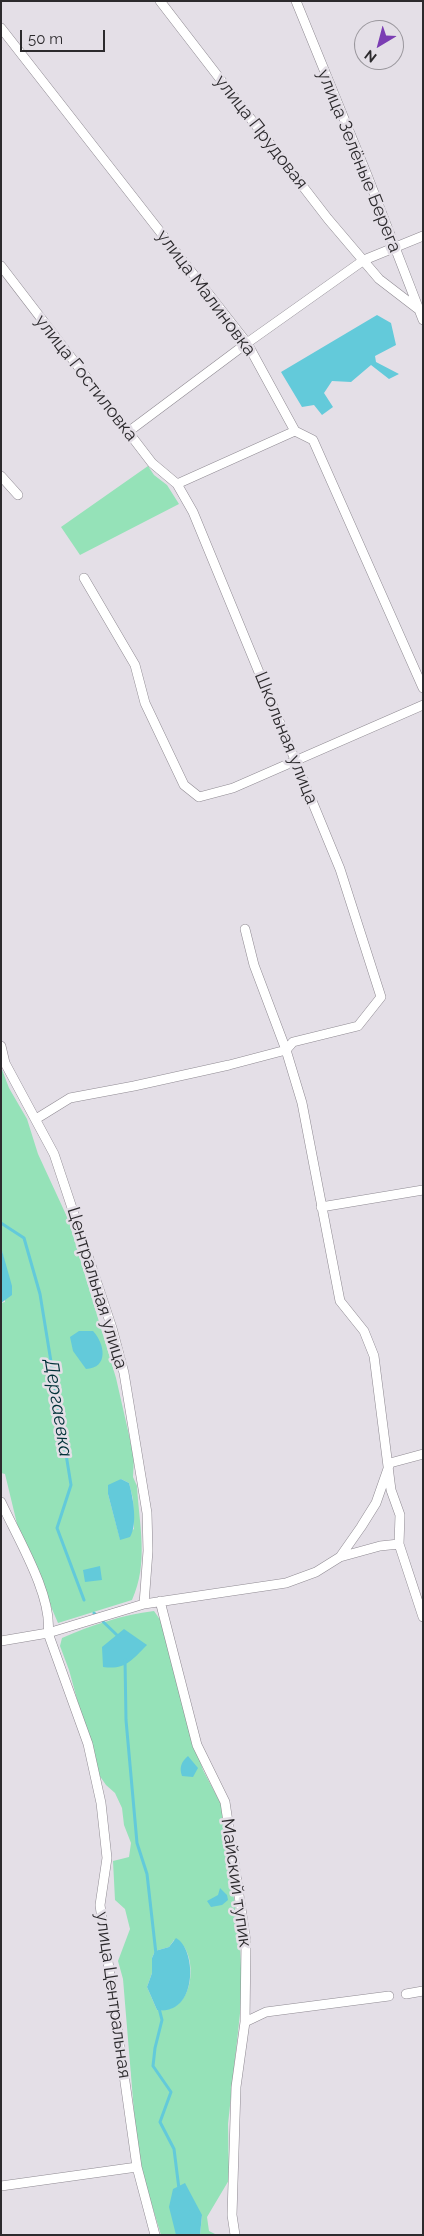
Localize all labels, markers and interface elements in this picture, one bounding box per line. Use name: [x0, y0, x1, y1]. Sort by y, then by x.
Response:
scale bar: [22, 20, 108, 52]
north arrow: [354, 20, 404, 70]
text: 50 m: [28, 30, 63, 48]
text: N: [361, 47, 380, 66]
street label: улица Зелёные Берега: [312, 66, 406, 256]
street label: улица Прудовая: [210, 71, 312, 193]
street label: улица Малиновка: [152, 226, 260, 360]
street label: улица Гостиловка: [30, 311, 142, 445]
street label: Школьная улица: [250, 669, 322, 807]
street label: Центральная улица: [62, 1205, 132, 1371]
water label: Дергаевка: [39, 1357, 77, 1459]
street label: Майский тупик: [216, 1817, 256, 1949]
street label: улица Центральная: [91, 1910, 135, 2080]

